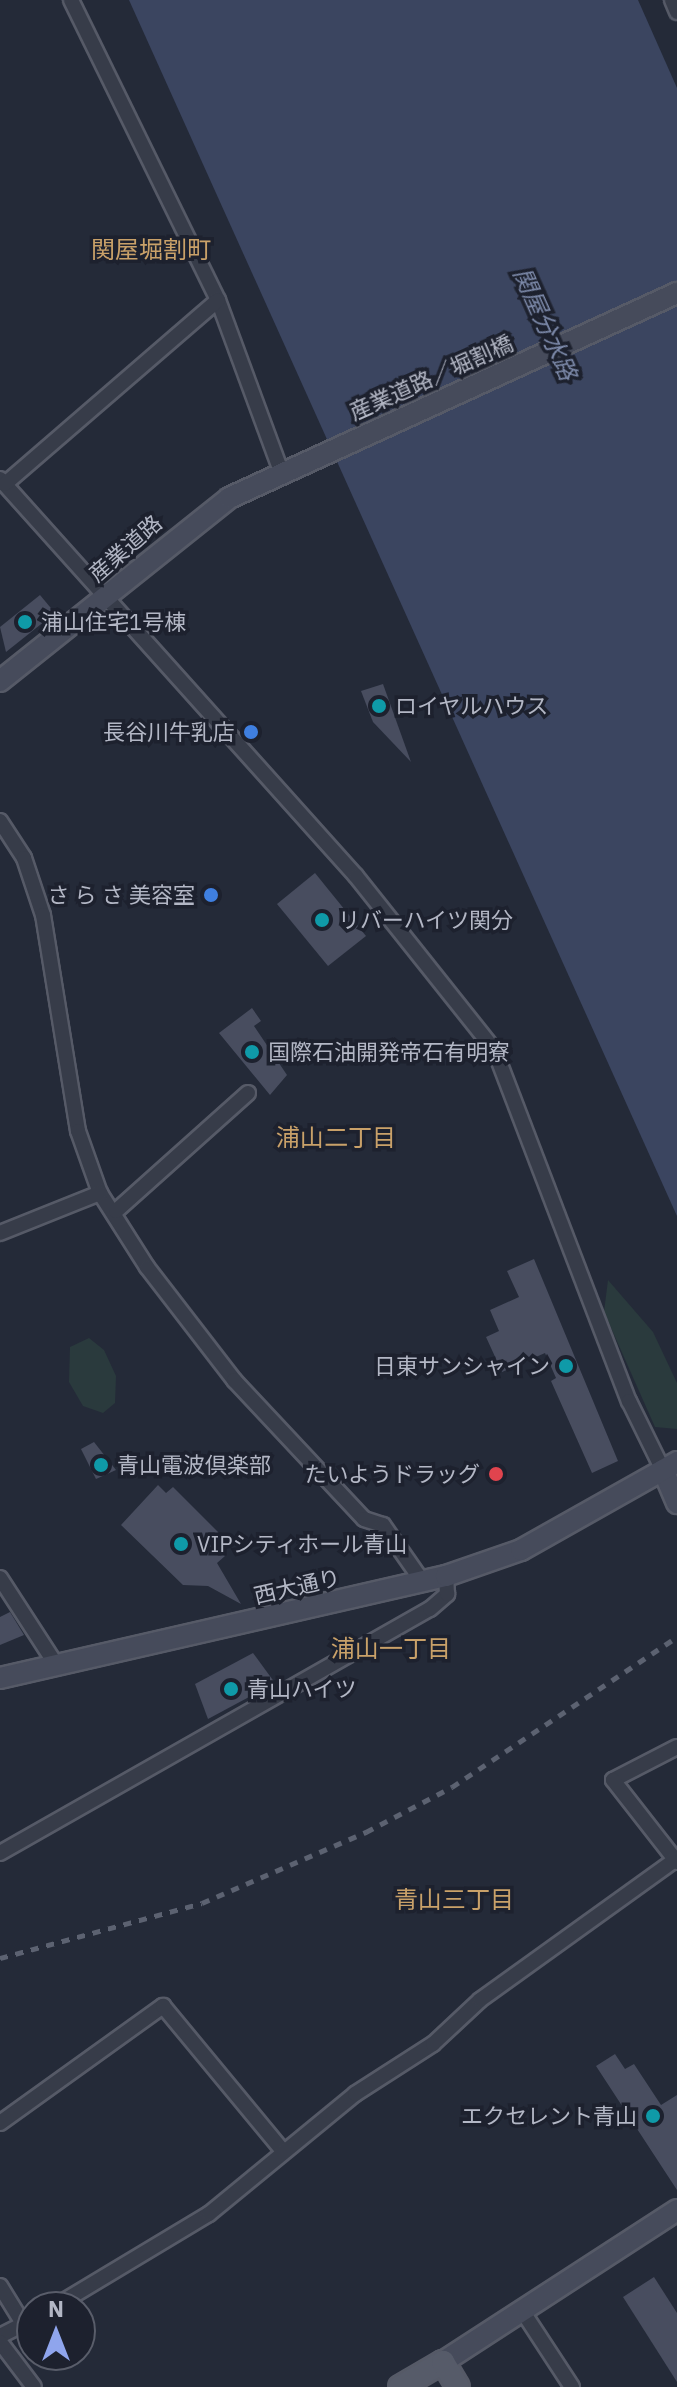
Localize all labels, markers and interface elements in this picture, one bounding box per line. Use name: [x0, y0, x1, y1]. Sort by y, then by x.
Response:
district label: 関屋堀割町: [91, 236, 211, 264]
water label: 関屋分水路: [507, 263, 583, 385]
street label: 産業道路／堀割橋: [345, 329, 517, 425]
street label: 産業道路: [83, 509, 167, 587]
place label: 浦山住宅1号棟: [41, 609, 186, 635]
marker: 浦山住宅1号棟: [16, 613, 34, 631]
place label: ロイヤルハウス: [395, 693, 549, 719]
marker: ロイヤルハウス: [370, 697, 388, 715]
place label: 長谷川牛乳店: [103, 719, 235, 745]
marker: 長谷川牛乳店: [242, 723, 260, 741]
place label: さ ら さ 美容室: [47, 882, 195, 908]
marker: さ ら さ 美容室: [202, 886, 220, 904]
place label: リバーハイツ関分: [338, 907, 514, 933]
marker: リバーハイツ関分: [313, 911, 331, 929]
place label: 国際石油開発帝石有明寮: [268, 1039, 510, 1065]
marker: 国際石油開発帝石有明寮: [243, 1043, 261, 1061]
district label: 浦山二丁目: [276, 1124, 396, 1152]
place label: 日東サンシャイン: [374, 1353, 550, 1379]
marker: 日東サンシャイン: [557, 1357, 575, 1375]
place label: 青山電波倶楽部: [117, 1452, 271, 1478]
marker: 青山電波倶楽部: [92, 1456, 110, 1474]
place label: たいようドラッグ: [304, 1461, 480, 1487]
marker: たいようドラッグ: [487, 1465, 505, 1483]
place label: VIPシティホール青山: [197, 1531, 409, 1557]
marker: VIPシティホール青山: [172, 1535, 190, 1553]
street label: 西大通り: [251, 1563, 343, 1609]
district label: 浦山一丁目: [331, 1635, 451, 1663]
place label: 青山ハイツ: [247, 1676, 357, 1702]
marker: 青山ハイツ: [222, 1680, 240, 1698]
district label: 青山三丁目: [394, 1886, 514, 1914]
place label: エクセレント青山: [461, 2103, 637, 2129]
marker: エクセレント青山: [644, 2107, 662, 2125]
north arrow: [16, 2291, 96, 2371]
text: N: [48, 2294, 64, 2323]

